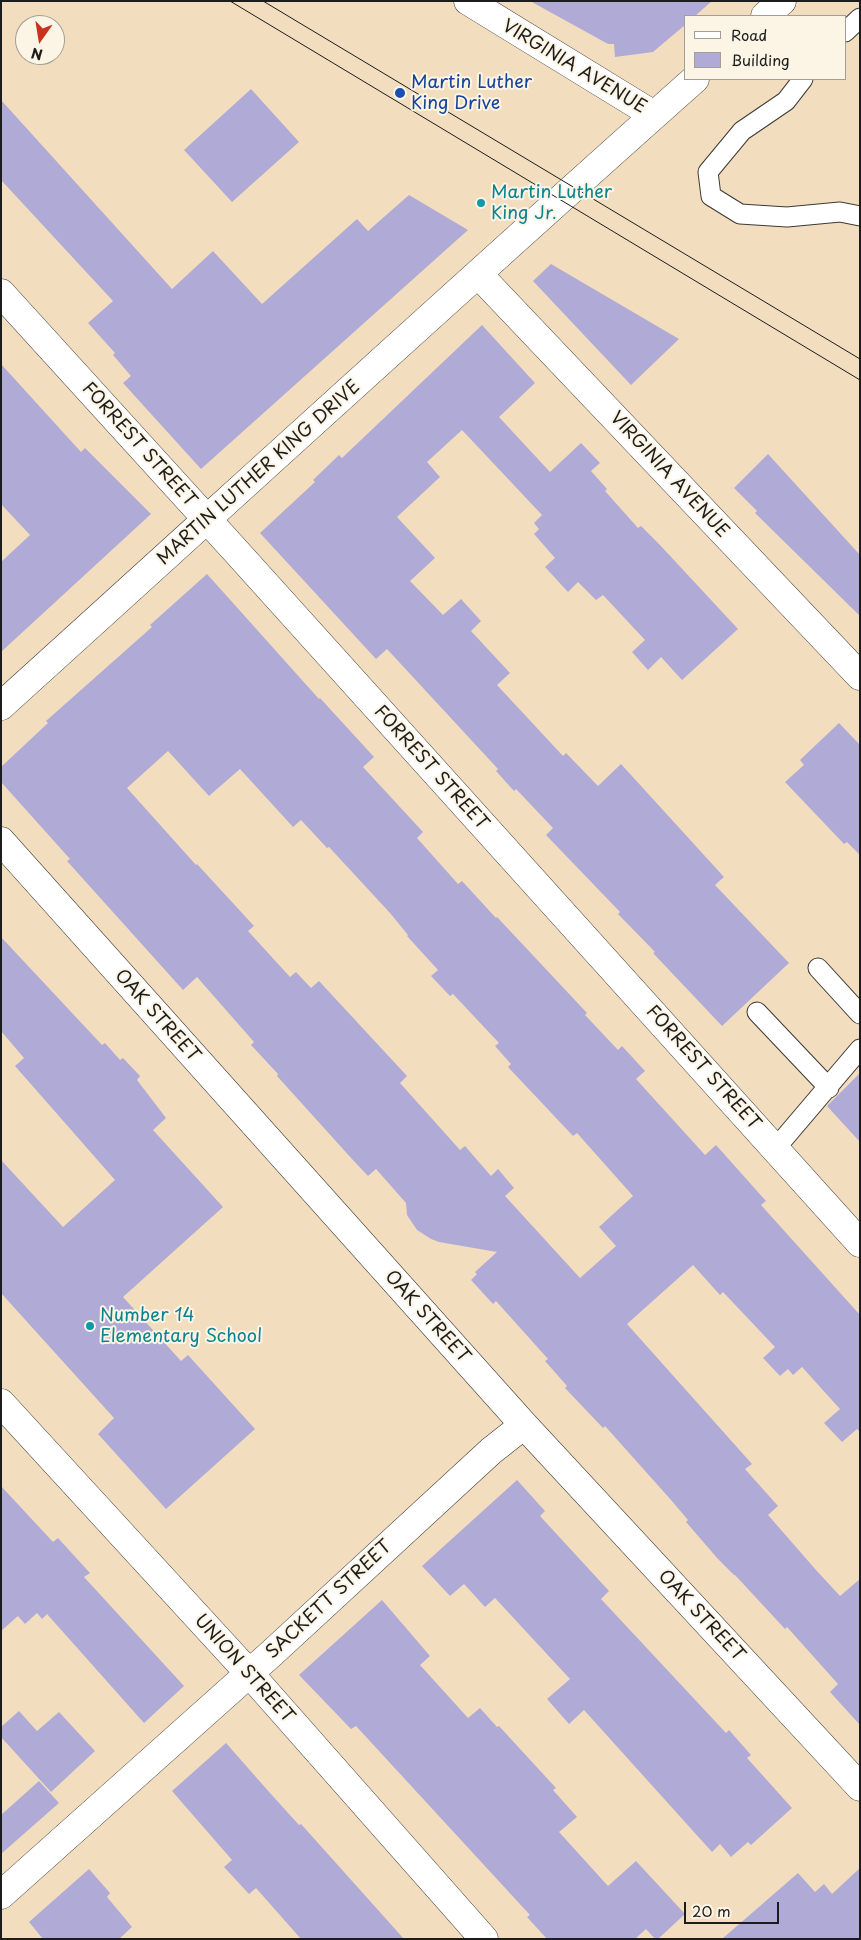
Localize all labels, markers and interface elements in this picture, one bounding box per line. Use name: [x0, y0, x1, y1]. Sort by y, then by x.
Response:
north arrow: [15, 15, 65, 65]
street label: VIRGINIA AVENUE: [498, 15, 650, 119]
legend: [684, 15, 846, 80]
text: Road: [731, 23, 767, 46]
text: N: [29, 43, 45, 66]
text: Building: [731, 48, 790, 71]
place label: Martin Luther King Drive: [411, 72, 532, 115]
marker: Martin Luther King Drive: [393, 86, 407, 100]
place label: Martin Luther King Jr.: [491, 182, 612, 224]
marker: Martin Luther King Jr.: [475, 197, 487, 209]
street label: MARTIN LUTHER KING DRIVE: [153, 376, 365, 570]
street label: FORREST STREET: [77, 378, 201, 512]
street label: VIRGINIA AVENUE: [605, 408, 733, 542]
street label: FORREST STREET: [369, 701, 493, 835]
street label: OAK STREET: [110, 965, 204, 1067]
street label: FORREST STREET: [641, 1001, 765, 1135]
street label: OAK STREET: [380, 1266, 474, 1368]
place label: Number 14 Elementary School: [100, 1305, 262, 1348]
marker: Number 14 Elementary School: [84, 1320, 96, 1332]
street label: SACKETT STREET: [262, 1536, 396, 1664]
street label: OAK STREET: [653, 1566, 749, 1666]
street label: UNION STREET: [189, 1610, 299, 1728]
scale bar: [686, 1892, 781, 1924]
text: 20 m: [692, 1899, 731, 1922]

